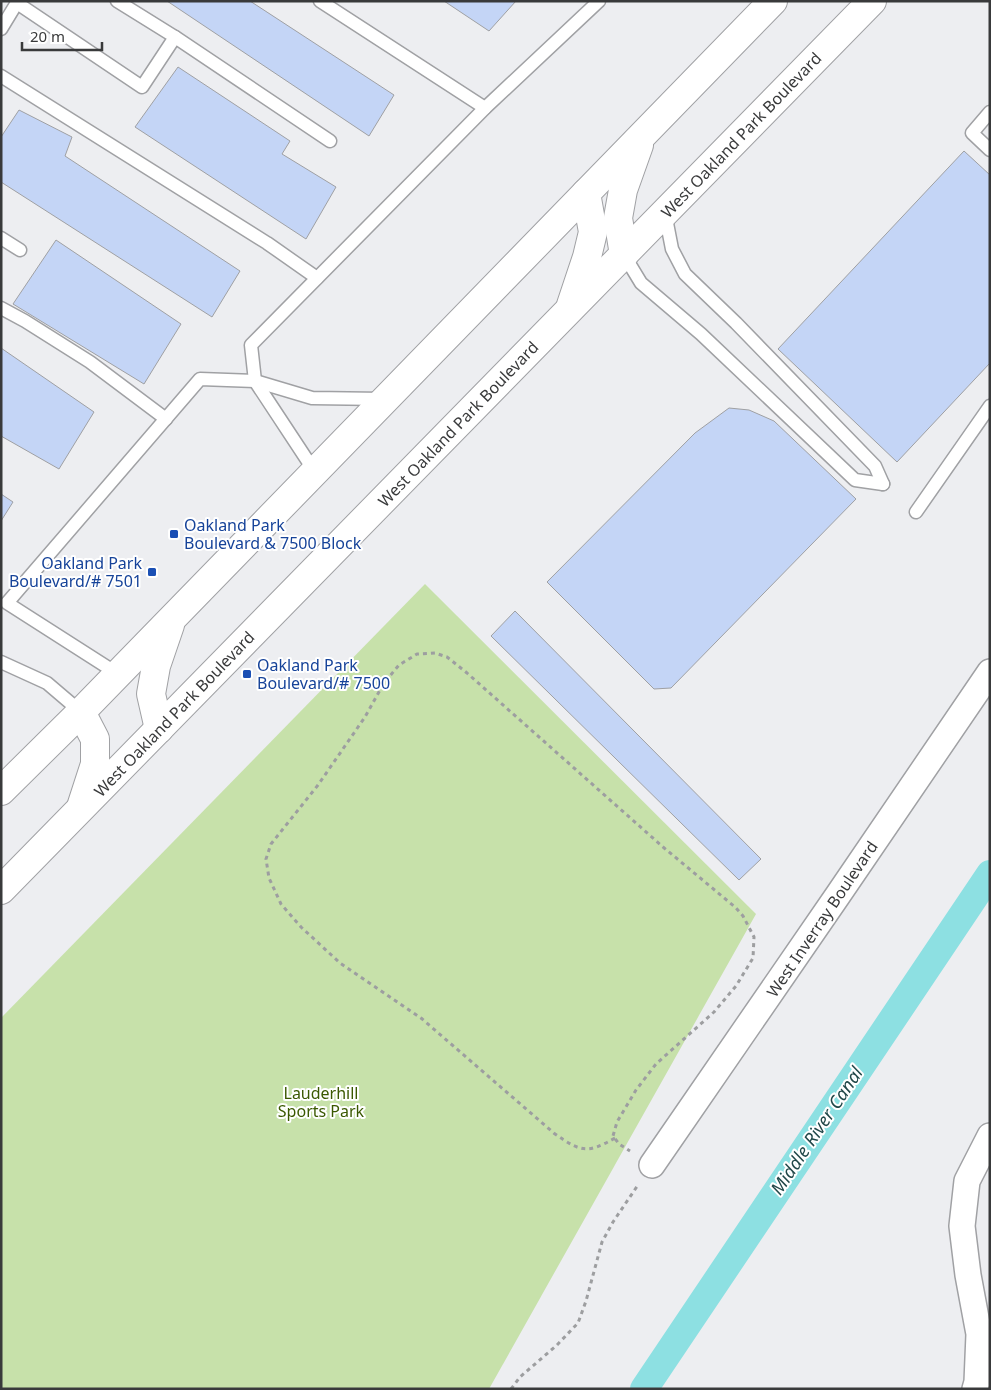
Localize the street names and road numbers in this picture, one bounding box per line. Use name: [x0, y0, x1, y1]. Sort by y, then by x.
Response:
street label: West Oakland Park Boulevard: [656, 47, 826, 223]
street label: West Oakland Park Boulevard: [373, 336, 543, 512]
street label: West Oakland Park Boulevard: [89, 626, 259, 802]
street label: West Inverray Boulevard: [761, 837, 883, 1001]

